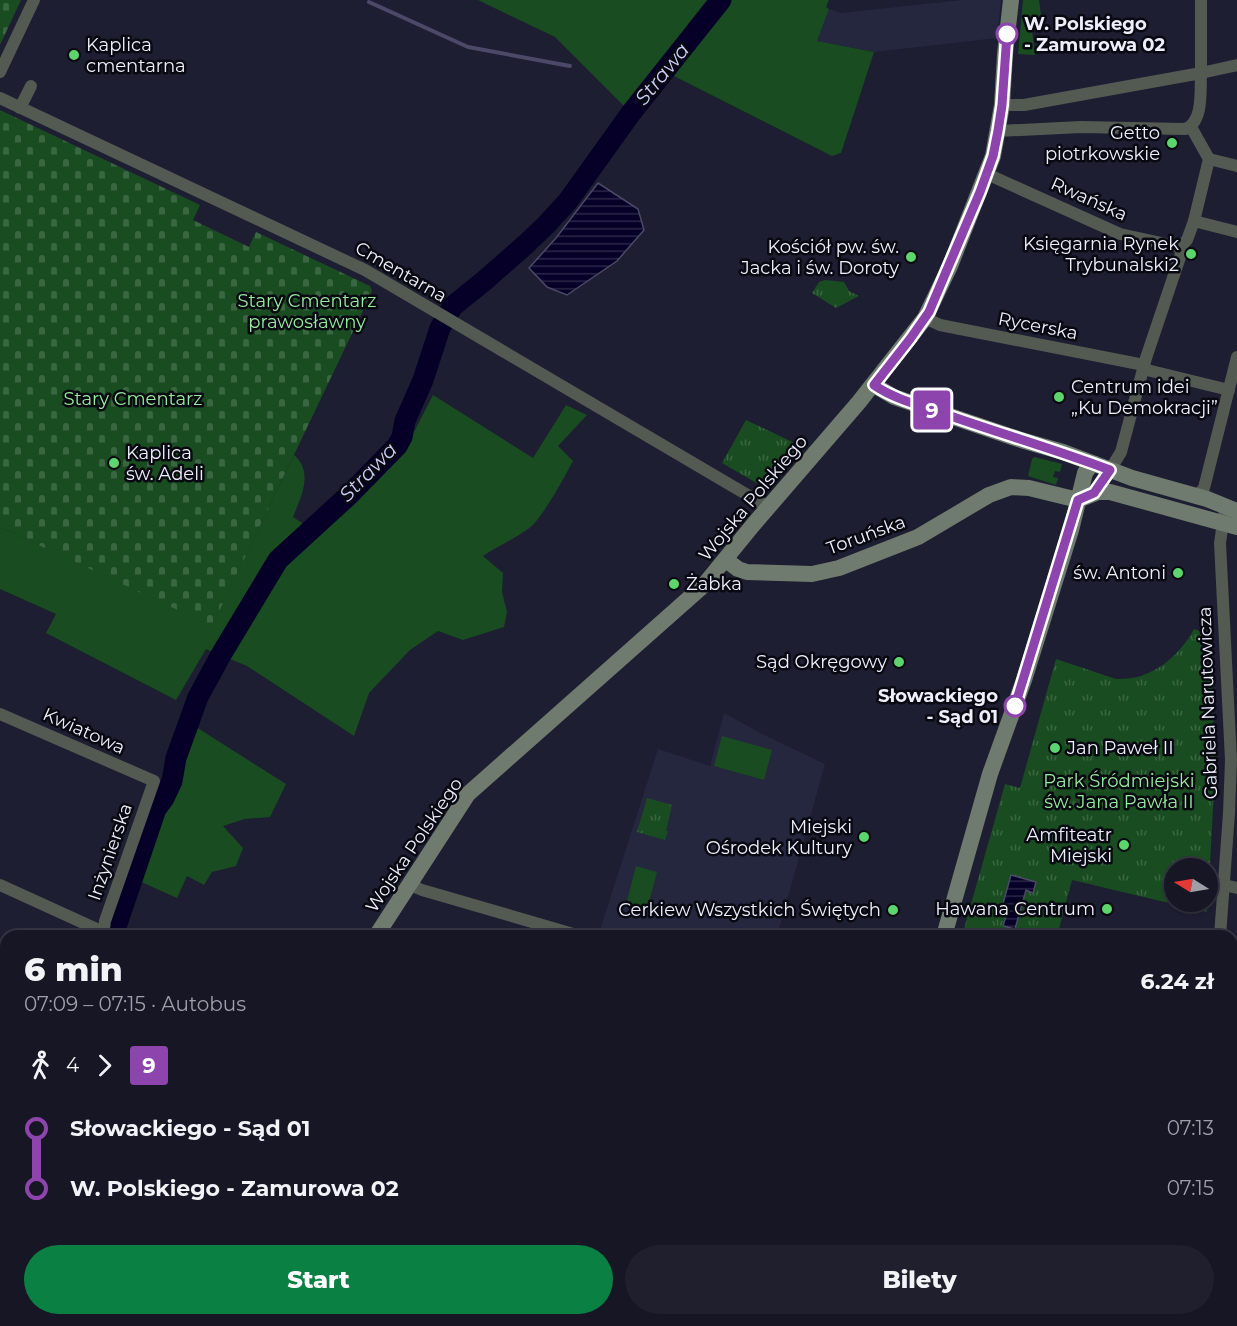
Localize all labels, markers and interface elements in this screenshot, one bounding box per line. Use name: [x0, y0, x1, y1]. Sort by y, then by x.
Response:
place label: W. Polskiego - Zamurowa 02: [1024, 13, 1165, 56]
marker: W. Polskiego - Zamurowa 02: [996, 23, 1018, 45]
place label: Kaplica cmentarna: [86, 34, 186, 77]
water label: Strawa: [630, 38, 694, 110]
marker: Kaplica cmentarna: [67, 48, 81, 62]
place label: Getto piotrkowskie: [1045, 122, 1160, 165]
marker: Getto piotrkowskie: [1165, 136, 1179, 150]
street label: Rwańska: [1047, 172, 1131, 226]
place label: Księgarnia Rynek Trybunalski2: [1023, 233, 1179, 276]
place label: Kościół pw. św. Jacka i św. Doroty: [740, 236, 899, 279]
street label: Cmentarna: [351, 237, 451, 307]
marker: Księgarnia Rynek Trybunalski2: [1184, 247, 1198, 261]
marker: Kościół pw. św. Jacka i św. Doroty: [904, 250, 918, 264]
park label: Stary Cmentarz prawosławny: [237, 290, 377, 333]
street label: Rycerska: [996, 308, 1080, 344]
place label: Centrum idei „Ku Demokracji”: [1071, 376, 1218, 419]
park label: Stary Cmentarz: [63, 388, 203, 410]
line badge: 9: [912, 390, 952, 430]
marker: Centrum idei „Ku Demokracji”: [1052, 390, 1066, 404]
text: 9: [925, 398, 939, 423]
street label: Wojska Polskiego: [694, 431, 812, 565]
water label: Strawa: [334, 438, 402, 506]
place label: Kaplica św. Adeli: [126, 442, 204, 485]
marker: Kaplica św. Adeli: [107, 456, 121, 470]
street label: Toruńska: [824, 511, 908, 559]
place label: św. Antoni: [1073, 562, 1166, 584]
marker: św. Antoni: [1171, 566, 1185, 580]
place label: Żabka: [686, 573, 742, 595]
marker: Żabka: [667, 577, 681, 591]
street label: Gabriela Narutowicza: [1194, 606, 1222, 800]
place label: Sąd Okręgowy: [756, 651, 887, 673]
marker: Sąd Okręgowy: [892, 655, 906, 669]
place label: Słowackiego - Sąd 01: [878, 685, 998, 728]
marker: Słowackiego - Sąd 01: [1004, 695, 1026, 717]
street label: Kwiatowa: [40, 703, 128, 759]
place label: Jan Paweł II: [1066, 737, 1174, 759]
marker: Jan Paweł II: [1048, 741, 1062, 755]
park label: Park Śródmiejski św. Jana Pawła II: [1043, 770, 1195, 813]
street label: Wojska Polskiego: [361, 774, 467, 916]
street label: Inżynierska: [83, 801, 137, 903]
place label: Miejski Ośrodek Kultury: [706, 816, 852, 859]
place label: Amfiteatr Miejski: [1026, 824, 1112, 867]
marker: Miejski Ośrodek Kultury: [857, 830, 871, 844]
marker: Amfiteatr Miejski: [1117, 838, 1131, 852]
north arrow: [1164, 858, 1218, 912]
map controls: [1164, 858, 1218, 912]
place label: Hawana Centrum: [935, 898, 1095, 920]
place label: Cerkiew Wszystkich Świętych: [618, 899, 881, 921]
marker: Hawana Centrum: [1100, 902, 1114, 916]
marker: Cerkiew Wszystkich Świętych: [886, 903, 900, 917]
text: 6 min: [24, 949, 123, 989]
text: 6.24 zł: [1141, 968, 1214, 995]
text: 07:09 – 07:15 · Autobus: [24, 992, 246, 1016]
icon: walk: [24, 1049, 57, 1082]
icon: forward: [88, 1049, 121, 1082]
text: 4: [66, 1053, 79, 1077]
text: 9: [142, 1053, 156, 1078]
text: Słowackiego - Sąd 01: [70, 1115, 310, 1142]
text: 07:13: [1167, 1116, 1214, 1140]
text: W. Polskiego - Zamurowa 02: [70, 1175, 399, 1202]
text: 07:15: [1167, 1176, 1214, 1200]
button: Start: [24, 1245, 613, 1314]
button: Bilety: [625, 1245, 1214, 1314]

